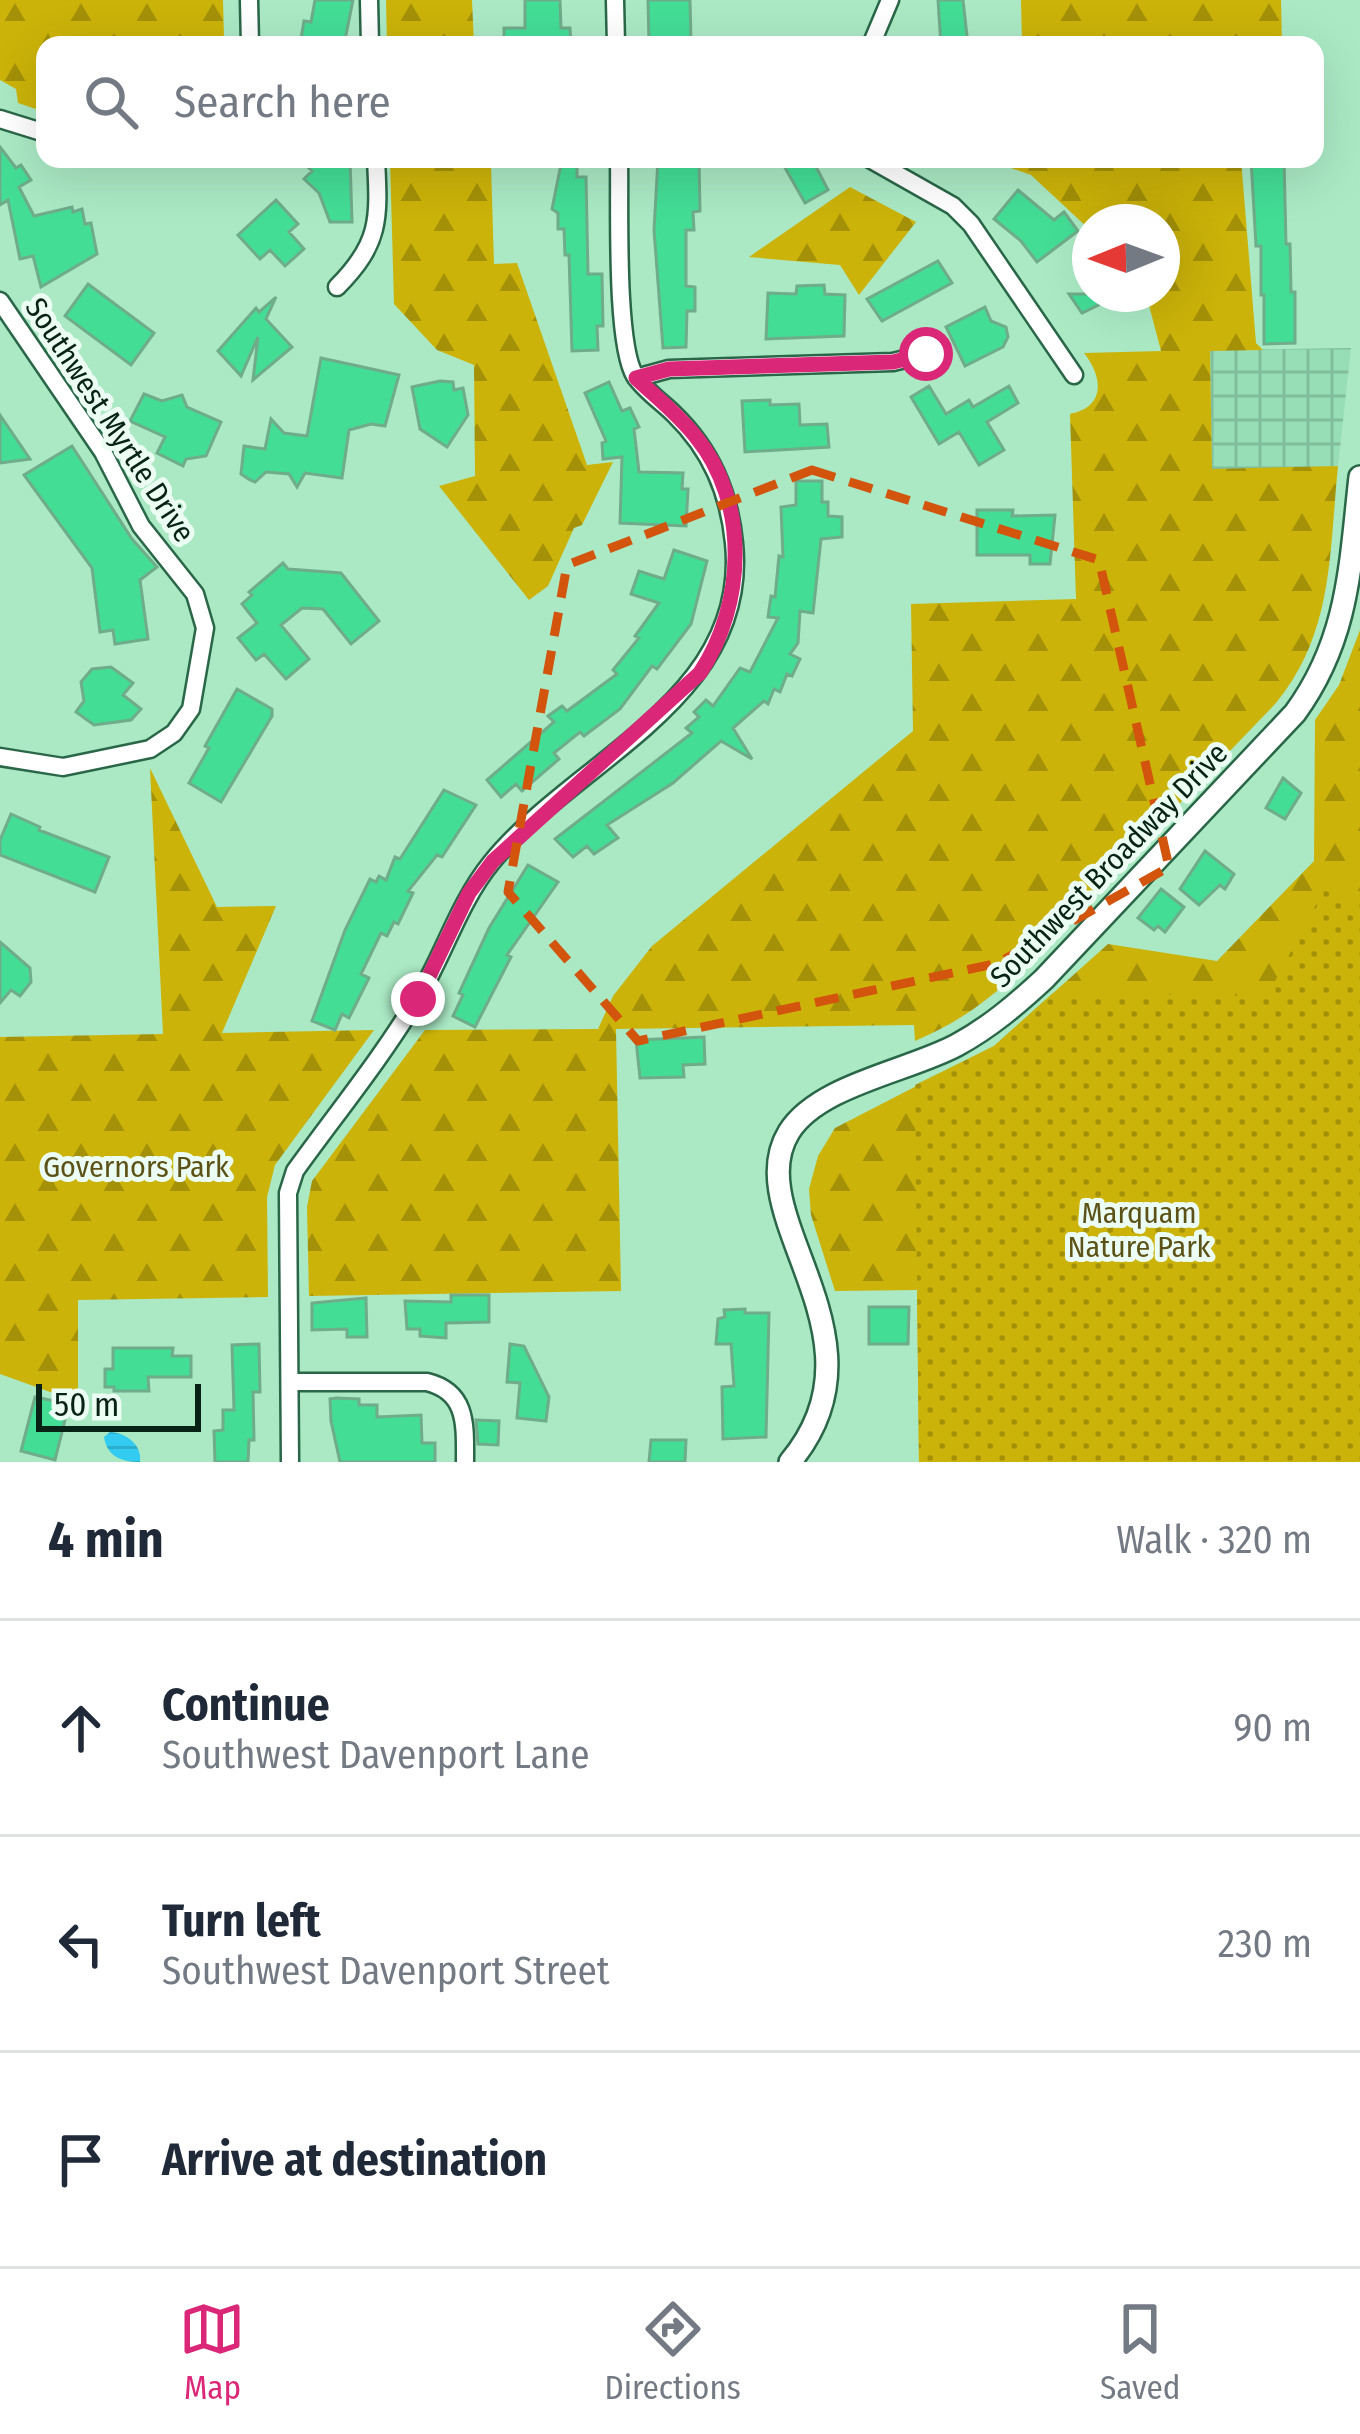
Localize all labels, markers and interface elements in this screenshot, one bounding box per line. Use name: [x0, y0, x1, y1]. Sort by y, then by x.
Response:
search box: [36, 36, 1324, 168]
icon: search: [78, 69, 144, 135]
text: Search here: [174, 75, 391, 129]
north arrow: [1072, 204, 1180, 312]
street label: Southwest Myrtle Drive: [18, 291, 202, 549]
route start: [899, 327, 953, 381]
street label: Southwest Broadway Drive: [983, 735, 1235, 995]
route end: [391, 972, 445, 1026]
park label: Governors Park: [43, 1149, 229, 1185]
park label: Marquam Nature Park: [1067, 1195, 1211, 1265]
scale bar: [36, 1378, 201, 1431]
text: 50 m: [54, 1385, 119, 1425]
text: 4 min: [48, 1509, 164, 1571]
text: Walk · 320 m: [1116, 1517, 1312, 1563]
text: Continue: [162, 1678, 330, 1732]
icon: ahead: [48, 1695, 114, 1761]
text: 90 m: [1234, 1705, 1312, 1751]
text: Southwest Davenport Lane: [162, 1732, 589, 1778]
text: Turn left: [162, 1894, 321, 1948]
icon: left: [48, 1911, 114, 1977]
text: 230 m: [1218, 1921, 1312, 1967]
text: Southwest Davenport Street: [162, 1948, 609, 1994]
icon: arrive: [48, 2127, 114, 2193]
text: Arrive at destination: [162, 2133, 547, 2187]
tab: Map: [179, 2296, 245, 2408]
tab: Directions: [604, 2296, 741, 2408]
tab: Saved: [1100, 2296, 1180, 2408]

